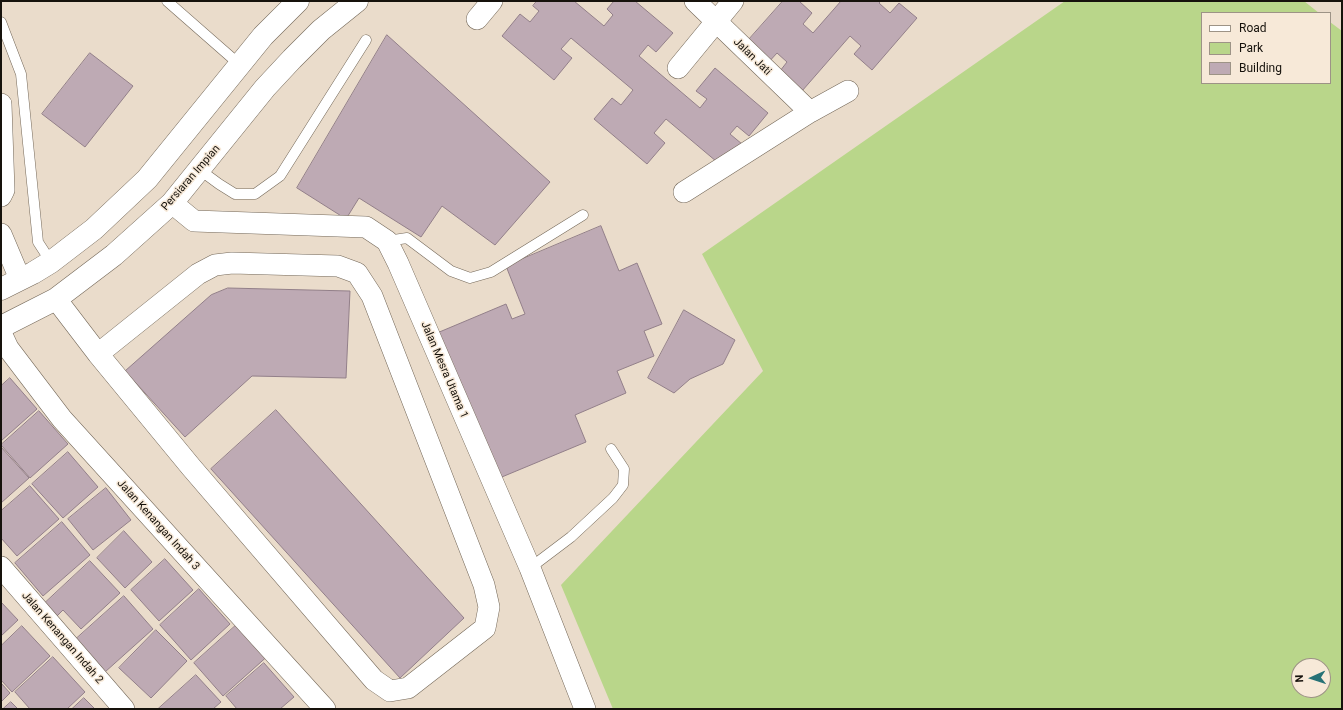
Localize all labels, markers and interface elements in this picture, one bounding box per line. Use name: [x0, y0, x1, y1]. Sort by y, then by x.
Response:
legend: [1201, 12, 1331, 84]
text: Road: [1239, 21, 1267, 35]
street label: Jalan Jati: [730, 36, 774, 78]
text: Park: [1239, 41, 1263, 55]
text: Building: [1239, 61, 1282, 75]
street label: Persiaran Impian: [159, 142, 223, 214]
street label: Jalan Mesra Utama 1: [418, 320, 470, 420]
street label: Jalan Kenangan Indah 3: [114, 477, 202, 573]
street label: Jalan Kenangan Indah 2: [18, 589, 106, 687]
north arrow: [1291, 658, 1331, 698]
text: N: [1293, 674, 1306, 683]

